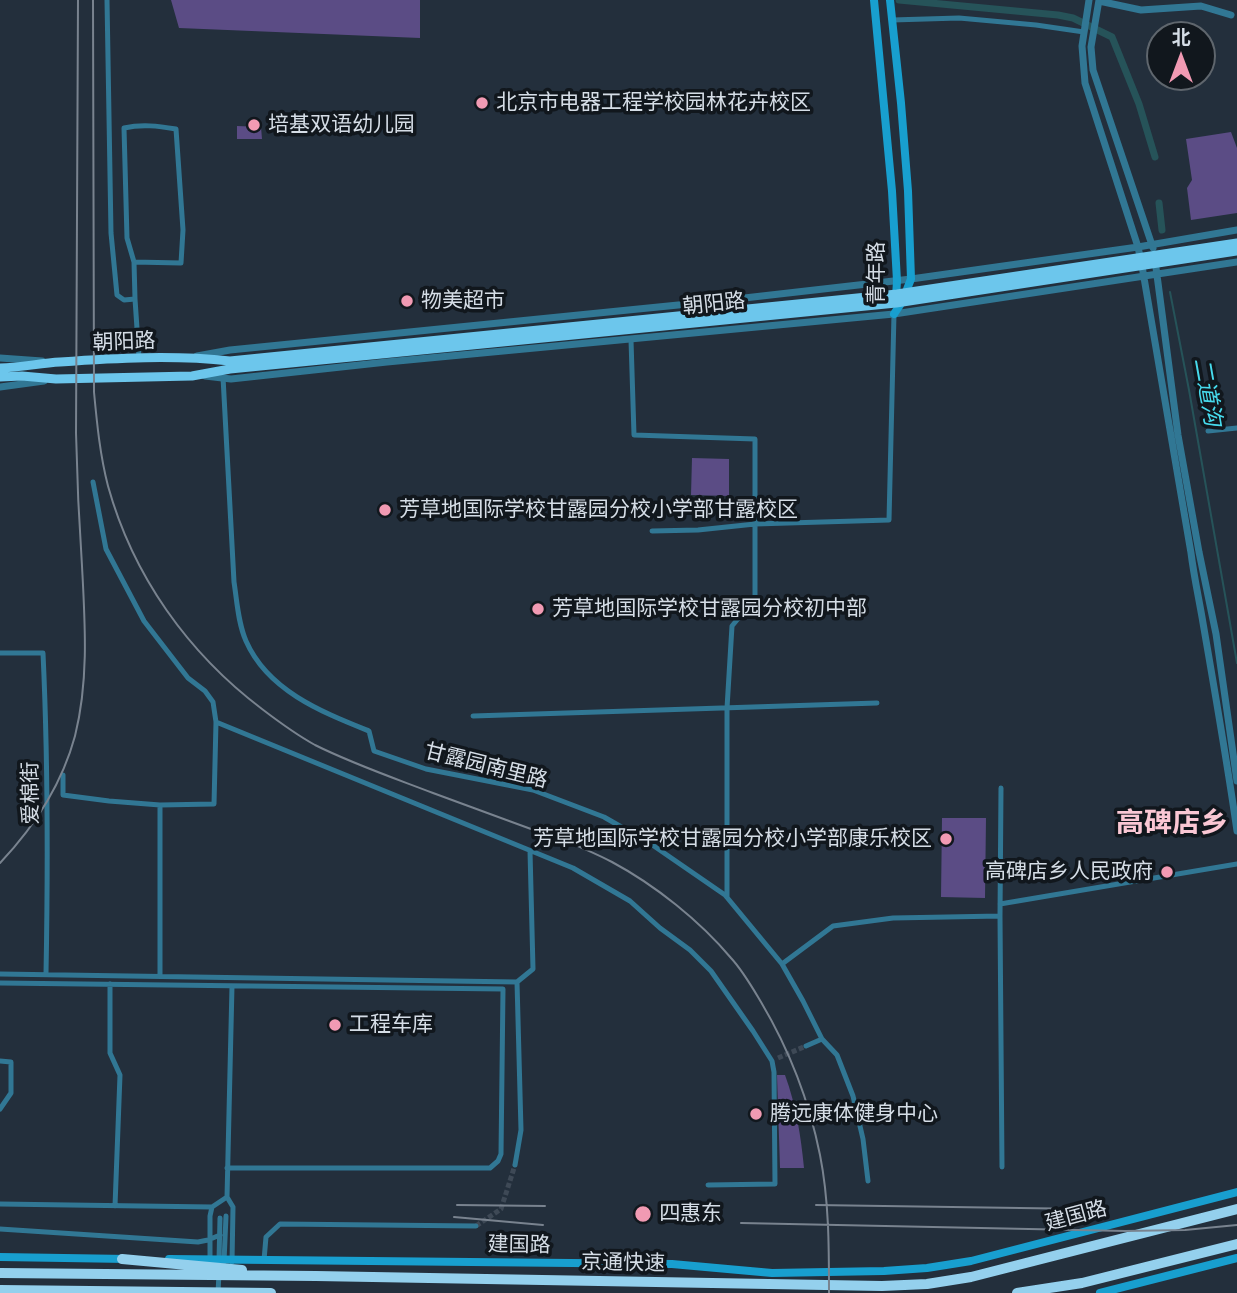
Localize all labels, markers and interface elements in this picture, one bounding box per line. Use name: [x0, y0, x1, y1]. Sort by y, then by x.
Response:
north arrow: [1146, 21, 1216, 91]
text: 北: [1171, 26, 1191, 48]
place label: 北京市电器工程学校园林花卉校区: [496, 90, 811, 116]
marker: 北京市电器工程学校园林花卉校区: [474, 95, 490, 111]
place label: 培基双语幼儿园: [268, 112, 415, 138]
marker: 培基双语幼儿园: [246, 117, 262, 133]
street label: 青年路: [864, 242, 890, 304]
place label: 物美超市: [421, 288, 505, 314]
street label: 朝阳路: [681, 288, 747, 320]
marker: 物美超市: [399, 293, 415, 309]
street label: 朝阳路: [92, 328, 156, 356]
water label: 二道沟: [1187, 356, 1227, 428]
place label: 芳草地国际学校甘露园分校小学部甘露校区: [399, 497, 798, 523]
marker: 芳草地国际学校甘露园分校小学部甘露校区: [377, 502, 393, 518]
place label: 芳草地国际学校甘露园分校初中部: [552, 596, 867, 622]
marker: 芳草地国际学校甘露园分校初中部: [530, 601, 546, 617]
street label: 甘露园南里路: [422, 739, 550, 793]
street label: 爱棉街: [18, 761, 44, 825]
district label: 高碑店乡: [1116, 807, 1228, 841]
place label: 芳草地国际学校甘露园分校小学部康乐校区: [533, 826, 932, 852]
marker: 芳草地国际学校甘露园分校小学部康乐校区: [938, 831, 954, 847]
place label: 高碑店乡人民政府: [985, 859, 1153, 885]
marker: 高碑店乡人民政府: [1159, 864, 1175, 880]
place label: 工程车库: [349, 1012, 433, 1038]
marker: 工程车库: [327, 1017, 343, 1033]
place label: 腾远康体健身中心: [770, 1101, 938, 1127]
marker: 腾远康体健身中心: [748, 1106, 764, 1122]
street label: 建国路: [1042, 1196, 1110, 1236]
place label: 四惠东: [659, 1201, 722, 1227]
marker: 四惠东: [633, 1204, 653, 1224]
street label: 建国路: [487, 1232, 551, 1258]
street label: 京通快速: [581, 1250, 665, 1276]

